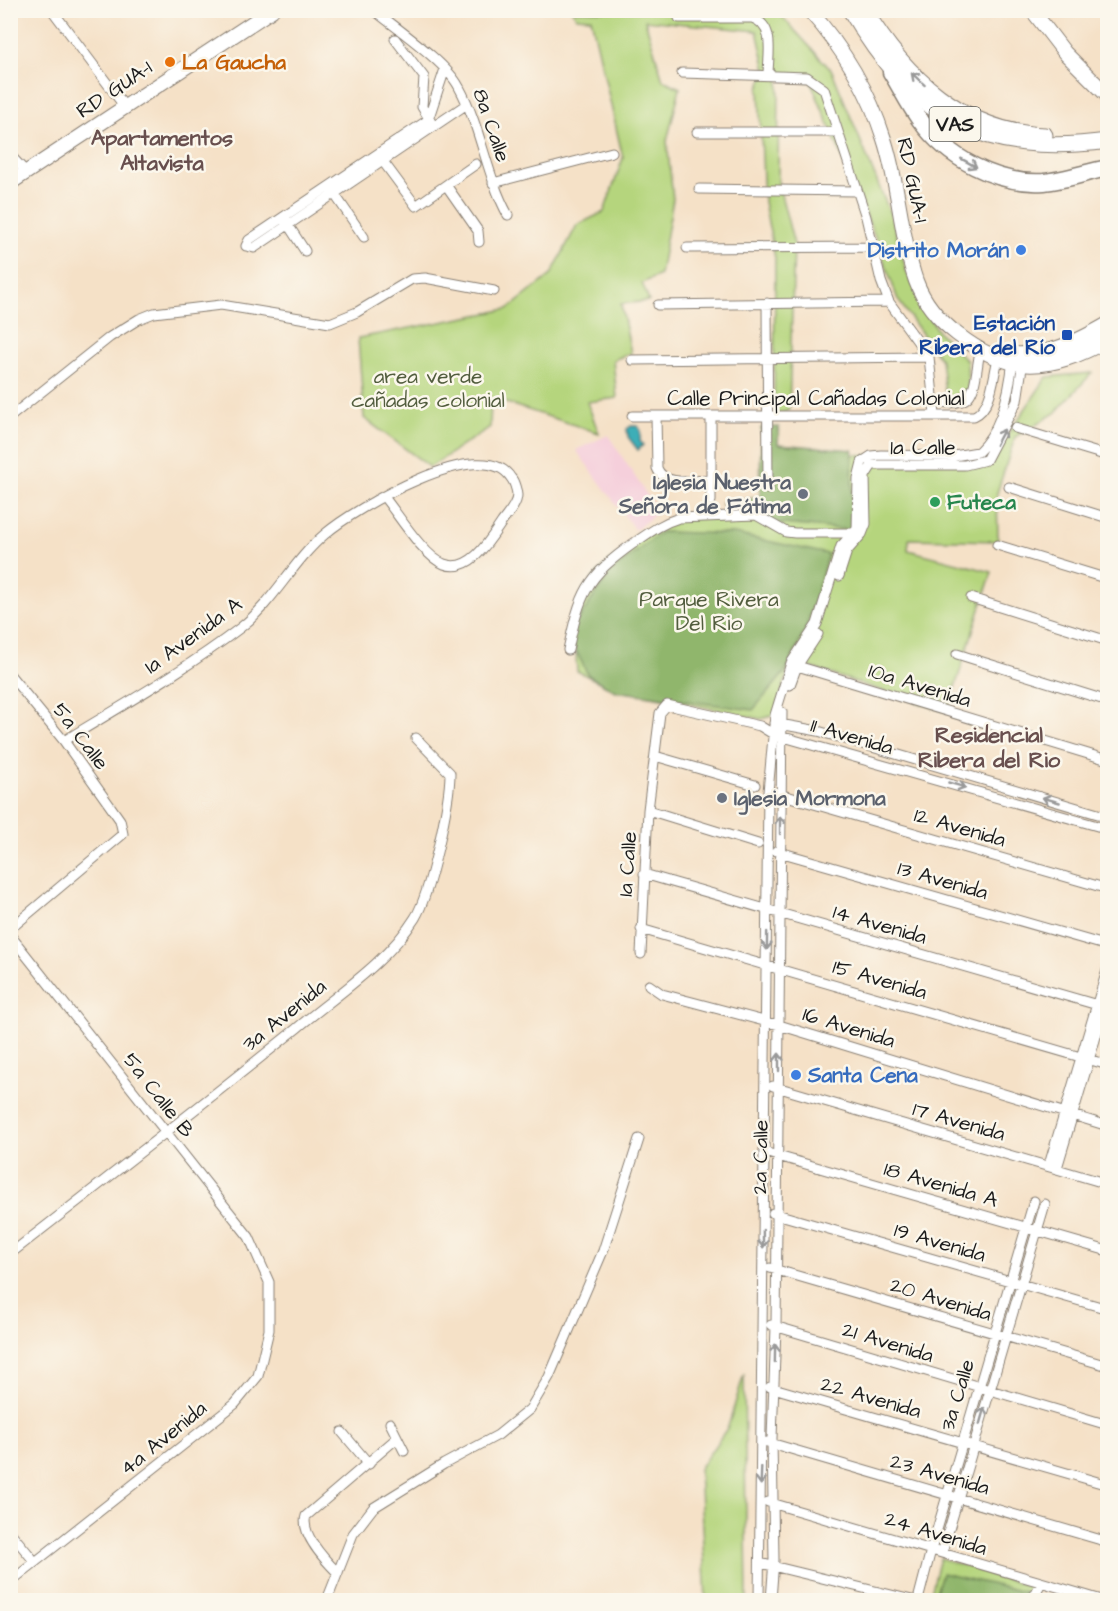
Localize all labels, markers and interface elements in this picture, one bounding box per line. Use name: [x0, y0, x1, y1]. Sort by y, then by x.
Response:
place label: La Gaucha: [182, 48, 286, 77]
street label: RD GUA-1: [71, 53, 158, 125]
marker: La Gaucha: [163, 55, 177, 69]
one-way arrow: [910, 72, 925, 86]
street label: 8a Calle: [465, 84, 518, 166]
road number: VAS: [930, 107, 980, 141]
district label: Apartamentos Altavista: [91, 123, 233, 179]
street label: RD GUA-1: [889, 135, 936, 225]
one-way arrow: [960, 157, 977, 169]
place label: Distrito Morán: [868, 236, 1009, 265]
marker: Distrito Morán: [1014, 243, 1028, 257]
place label: Estación Ribera del Río: [919, 309, 1055, 362]
marker: Estación Ribera del Río: [1060, 328, 1074, 342]
park label: area verde cañadas colonial: [351, 362, 505, 415]
street label: Calle Principal Cañadas Colonial: [667, 384, 965, 414]
one-way arrow: [995, 428, 1006, 446]
street label: 1a Calle: [890, 433, 956, 462]
place label: Iglesia Nuestra Señora de Fátima: [618, 468, 791, 521]
marker: Iglesia Nuestra Señora de Fátima: [796, 487, 810, 501]
place label: Futeca: [947, 488, 1016, 517]
marker: Futeca: [928, 495, 942, 509]
park label: Parque Rivera Del Rio: [639, 585, 779, 638]
street label: 1a Avenida A: [138, 590, 249, 681]
street label: 10a Avenida: [865, 656, 975, 715]
street label: 5a Calle: [46, 697, 115, 776]
street label: 11 Avenida: [807, 711, 897, 762]
district label: Residencial Ribera del Rio: [918, 720, 1061, 776]
one-way arrow: [947, 780, 966, 791]
place label: Iglesia Mormona: [734, 784, 886, 815]
marker: Iglesia Mormona: [715, 791, 729, 805]
one-way arrow: [1042, 794, 1061, 805]
street label: 12 Avenida: [911, 801, 1009, 854]
one-way arrow: [774, 816, 786, 836]
street label: 1a Calle: [611, 830, 644, 898]
street label: 13 Avenida: [894, 854, 992, 907]
street label: 14 Avenida: [830, 897, 930, 952]
one-way arrow: [761, 931, 773, 951]
street label: 15 Avenida: [829, 952, 931, 1007]
street label: 3a Avenida: [236, 972, 333, 1058]
street label: 16 Avenida: [799, 1000, 899, 1055]
street label: 5a Calle B: [116, 1047, 201, 1144]
one-way arrow: [773, 1053, 785, 1073]
place label: Santa Cena: [807, 1061, 918, 1090]
marker: Santa Cena: [789, 1068, 803, 1082]
street label: 17 Avenida: [909, 1094, 1009, 1149]
street label: 2a Calle: [745, 1119, 776, 1195]
street label: 18 Avenida A: [880, 1154, 1002, 1215]
street label: 19 Avenida: [891, 1216, 989, 1269]
one-way arrow: [757, 1229, 769, 1249]
street label: 20 Avenida: [887, 1270, 995, 1329]
street label: 21 Avenida: [839, 1315, 937, 1370]
one-way arrow: [770, 1344, 781, 1364]
street label: 3a Calle: [933, 1356, 982, 1434]
street label: 22 Avenida: [817, 1369, 925, 1426]
street label: 4a Avenida: [114, 1394, 213, 1482]
one-way arrow: [977, 1407, 988, 1426]
street label: 23 Avenida: [887, 1446, 993, 1503]
one-way arrow: [755, 1466, 766, 1486]
street label: 24 Avenida: [881, 1504, 991, 1563]

